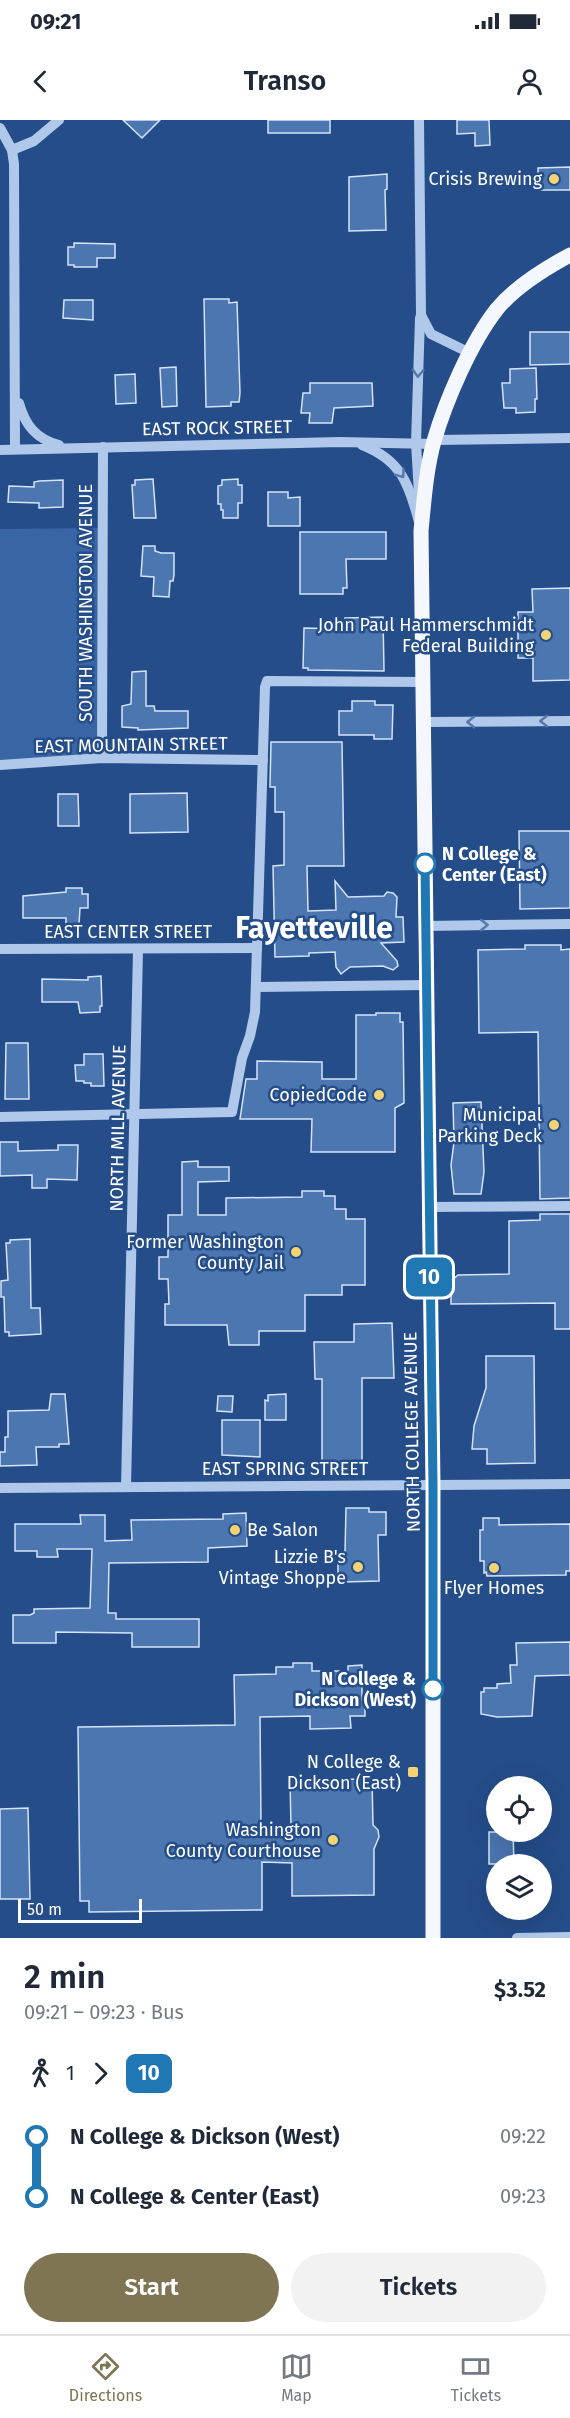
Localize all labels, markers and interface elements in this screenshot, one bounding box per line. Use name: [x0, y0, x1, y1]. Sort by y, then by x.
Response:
text: 09:21: [30, 8, 81, 35]
icon: back: [24, 65, 57, 98]
text: Transo: [244, 65, 326, 97]
icon: person: [513, 65, 546, 98]
place label: Crisis Brewing: [428, 168, 543, 190]
marker: Crisis Brewing: [547, 172, 561, 186]
one-way arrow: [412, 369, 425, 378]
street label: EAST ROCK STREET: [142, 416, 293, 440]
one-way arrow: [393, 467, 404, 478]
street label: SOUTH WASHINGTON AVENUE: [75, 484, 97, 722]
place label: John Paul Hammerschmidt Federal Building: [318, 614, 535, 657]
marker: John Paul Hammerschmidt Federal Building: [539, 628, 553, 642]
one-way arrow: [540, 715, 549, 727]
one-way arrow: [467, 716, 476, 728]
street label: EAST MOUNTAIN STREET: [34, 732, 228, 758]
place label: N College & Center (East): [442, 843, 547, 886]
marker: N College & Center (East): [414, 853, 436, 875]
district label: Fayetteville: [235, 910, 393, 946]
one-way arrow: [479, 919, 488, 931]
street label: EAST CENTER STREET: [44, 921, 213, 943]
street label: NORTH MILL AVENUE: [106, 1044, 130, 1212]
place label: CopiedCode: [270, 1084, 367, 1106]
marker: CopiedCode: [372, 1088, 386, 1102]
place label: Municipal Parking Deck: [438, 1104, 543, 1147]
marker: Municipal Parking Deck: [547, 1118, 561, 1132]
place label: Former Washington County Jail: [126, 1231, 284, 1274]
marker: Former Washington County Jail: [289, 1245, 303, 1259]
line badge: 10: [402, 1258, 456, 1296]
text: 10: [418, 1264, 440, 1290]
street label: NORTH COLLEGE AVENUE: [399, 1332, 425, 1532]
street label: EAST SPRING STREET: [202, 1458, 369, 1480]
place label: Be Salon: [247, 1519, 318, 1541]
marker: Be Salon: [228, 1523, 242, 1537]
place label: Lizzie B's Vintage Shoppe: [219, 1546, 346, 1589]
marker: Lizzie B's Vintage Shoppe: [351, 1560, 365, 1574]
marker: Flyer Homes: [487, 1561, 501, 1575]
place label: Flyer Homes: [444, 1577, 544, 1599]
place label: N College & Dickson (West): [295, 1668, 416, 1711]
marker: N College & Dickson (West): [422, 1678, 444, 1700]
place label: N College & Dickson (East): [287, 1751, 401, 1794]
marker: N College & Dickson (East): [406, 1765, 420, 1779]
map controls: [486, 1776, 552, 1920]
button: locate: [486, 1776, 552, 1842]
place label: Washington County Courthouse: [166, 1819, 321, 1862]
marker: Washington County Courthouse: [326, 1833, 340, 1847]
button: layers: [486, 1854, 552, 1920]
scale bar: [18, 1896, 142, 1924]
text: 50 m: [27, 1900, 62, 1919]
text: 2 min: [24, 1957, 105, 1997]
text: $3.52: [494, 1976, 546, 2003]
text: 09:21 – 09:23 · Bus: [24, 2000, 184, 2024]
icon: walk: [24, 2057, 57, 2090]
icon: forward: [84, 2057, 117, 2090]
text: 10: [138, 2060, 160, 2086]
text: 1: [66, 2061, 75, 2085]
text: N College & Dickson (West): [70, 2123, 339, 2150]
text: 09:22: [500, 2124, 546, 2148]
text: N College & Center (East): [70, 2183, 319, 2210]
text: 09:23: [500, 2184, 546, 2208]
button: Start: [24, 2253, 279, 2322]
button: Tickets: [291, 2253, 546, 2322]
tab: Directions: [69, 2350, 142, 2405]
tab: Map: [280, 2350, 313, 2405]
tab: Tickets: [451, 2350, 501, 2405]

